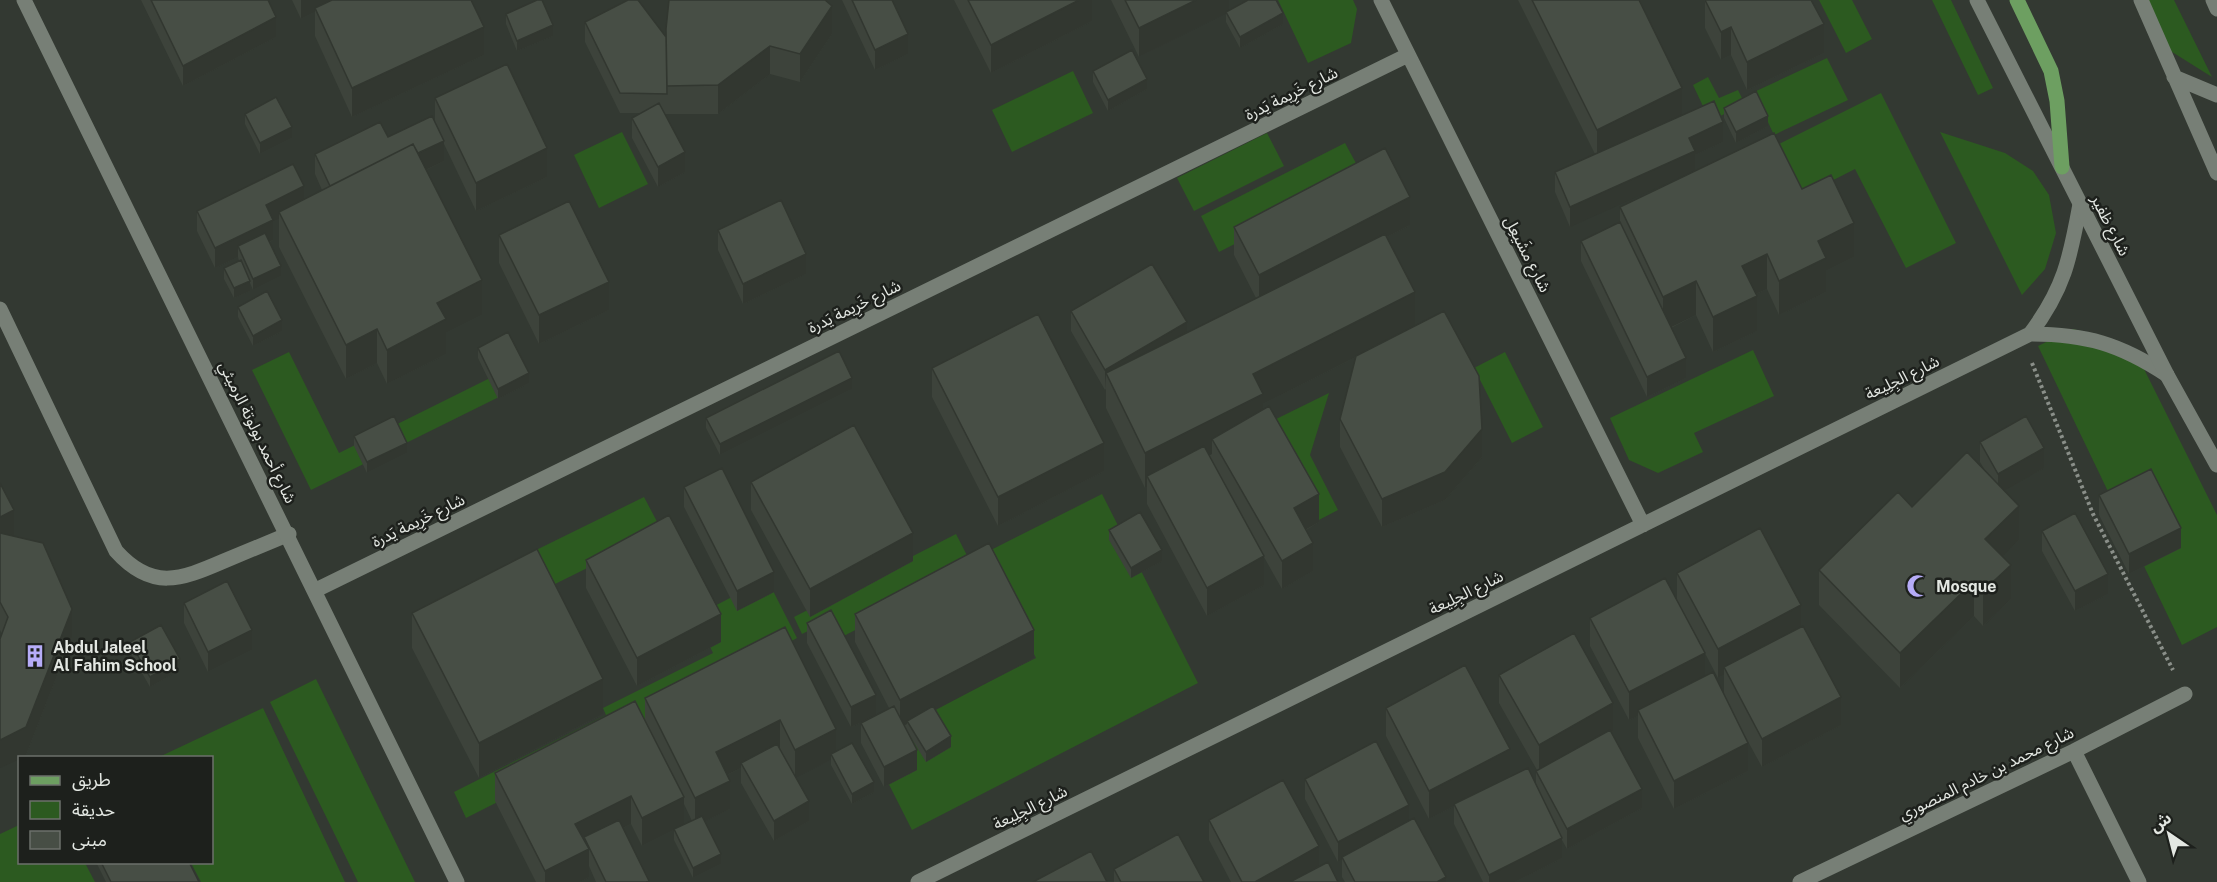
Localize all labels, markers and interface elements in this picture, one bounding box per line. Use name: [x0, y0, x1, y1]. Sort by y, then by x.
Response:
street label: شارع خَرِيمة يَدرة: [1242, 63, 1342, 127]
street label: شارع ظفير: [2084, 191, 2134, 260]
street label: شارع مشَيعِل: [1498, 213, 1555, 297]
street label: شارع خَرِيمة يَدرة: [805, 276, 905, 340]
street label: شارع الجِلِيعة: [1862, 351, 1944, 406]
street label: شارع أحمد بولوتة الرميثي: [212, 358, 300, 508]
street label: شارع خَرِيمة يَدرة: [369, 490, 469, 554]
street label: شارع الجِلِيعة: [1426, 566, 1508, 621]
mosque icon: Mosque: [1905, 573, 1931, 599]
place label: Mosque: [1936, 577, 1997, 596]
place label: Abdul Jaleel Al Fahim School: [53, 638, 177, 675]
building icon: Abdul Jaleel Al Fahim School: [22, 643, 48, 669]
street label: شارع محمد بن خادم المنصوري: [1896, 723, 2078, 827]
legend: [18, 756, 213, 864]
text: طريق: [72, 769, 111, 791]
street label: شارع الجِلِيعة: [990, 781, 1072, 836]
text: حديقة: [72, 799, 115, 820]
north arrow: [2139, 804, 2199, 864]
text: ش: [2146, 808, 2175, 836]
text: مبنى: [72, 829, 107, 851]

